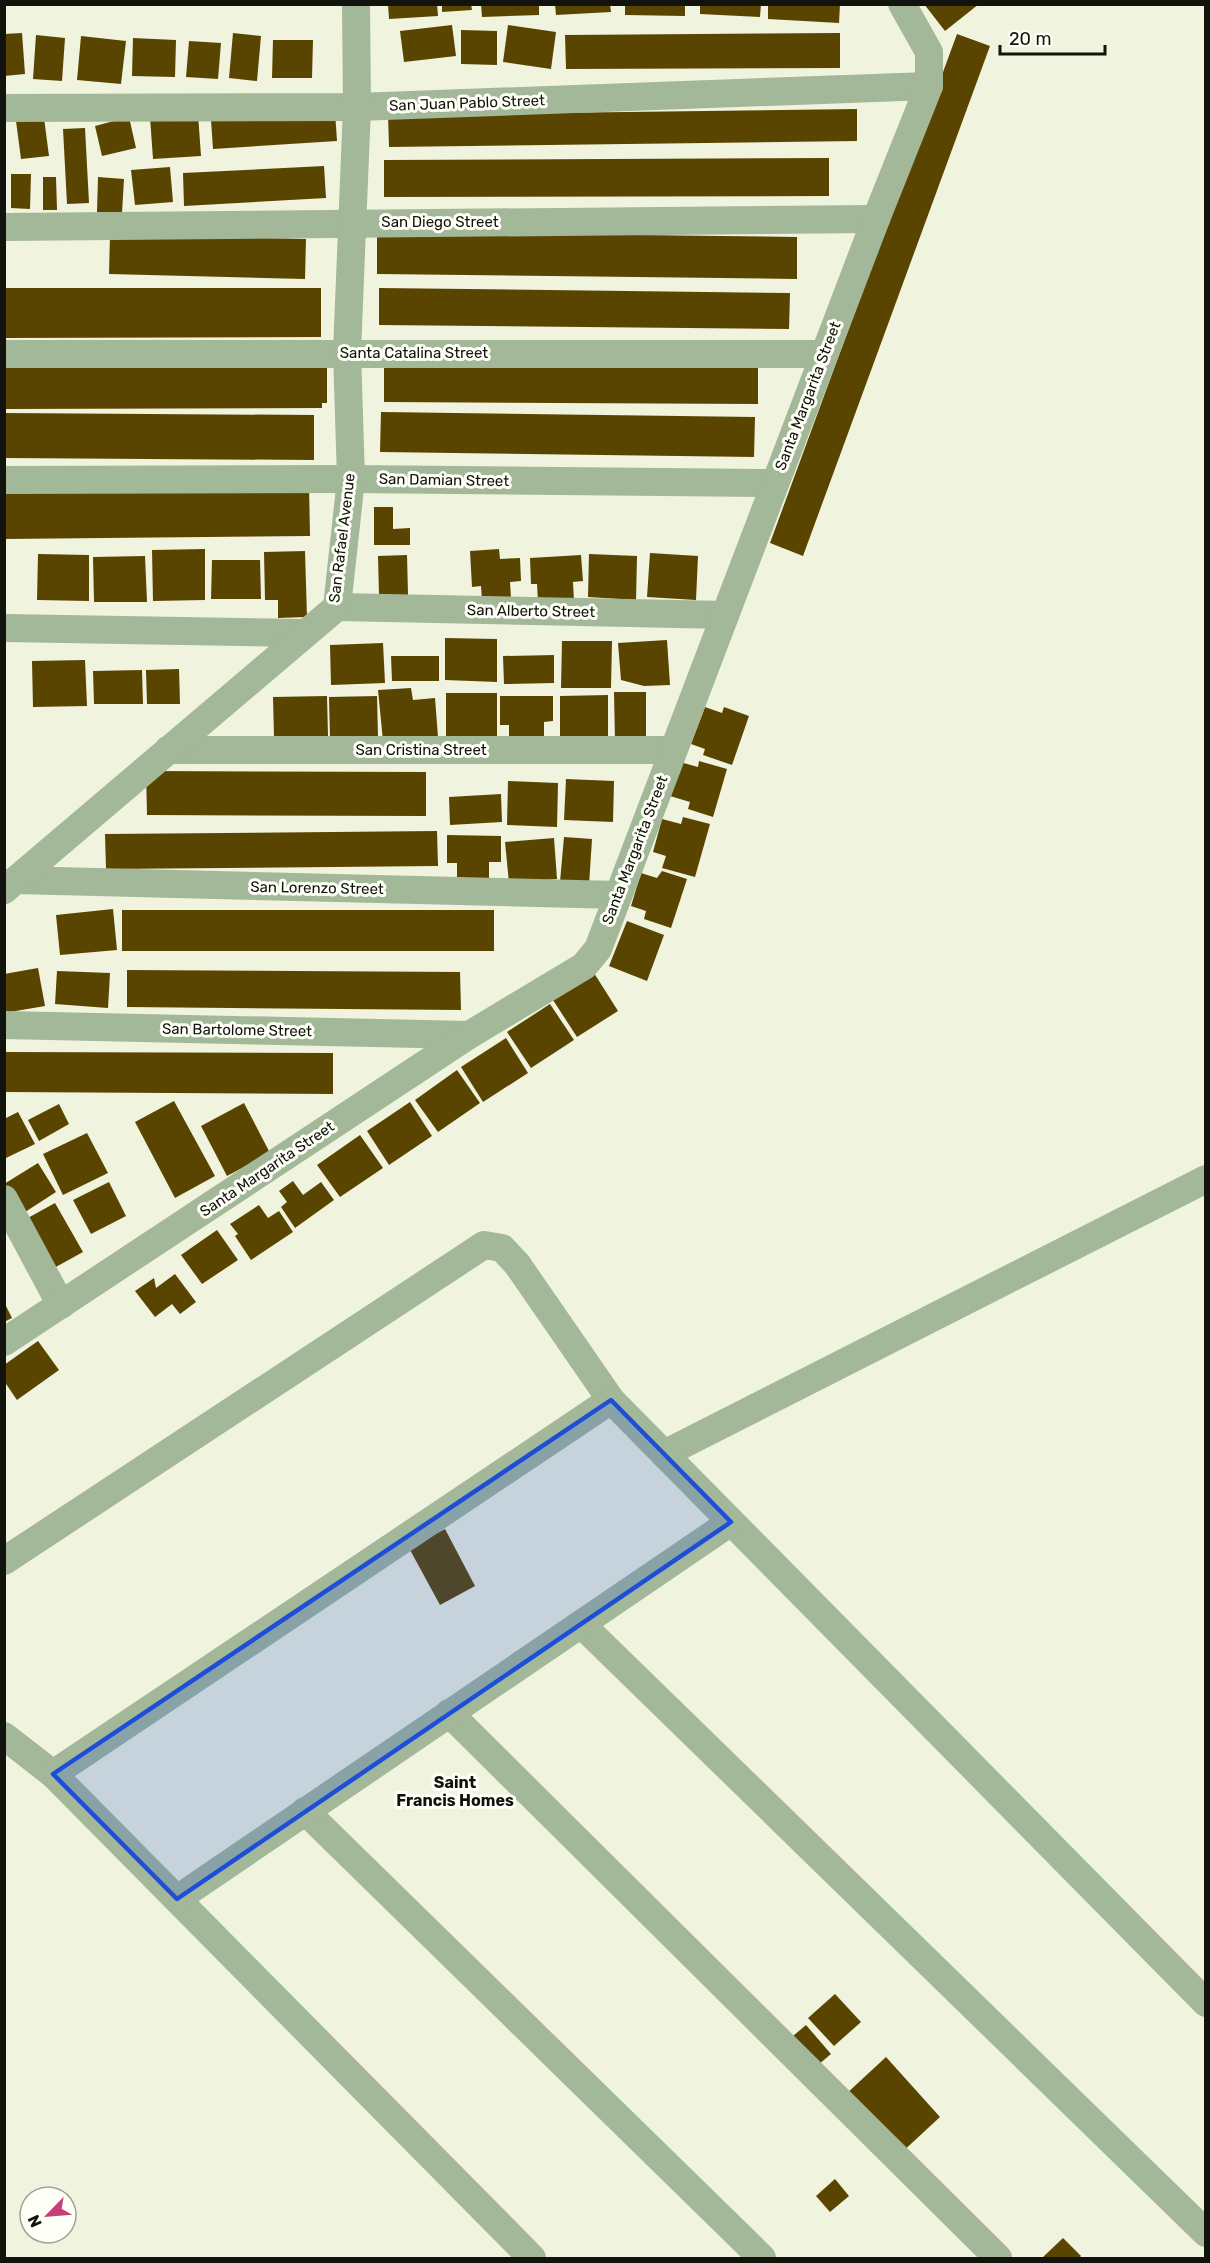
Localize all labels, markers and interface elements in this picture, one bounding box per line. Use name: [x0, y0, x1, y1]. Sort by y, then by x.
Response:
scale bar: [1000, 18, 1105, 56]
text: 20 m: [1009, 28, 1051, 50]
street label: San Juan Pablo Street: [389, 91, 545, 115]
street label: San Diego Street: [381, 213, 499, 231]
street label: Santa Margarita Street: [771, 319, 845, 473]
street label: Santa Catalina Street: [340, 344, 488, 362]
street label: San Damian Street: [379, 470, 509, 490]
street label: San Rafael Avenue: [325, 472, 359, 604]
street label: San Alberto Street: [467, 601, 595, 621]
street label: San Cristina Street: [355, 741, 487, 759]
street label: Santa Margarita Street: [598, 773, 672, 927]
street label: San Lorenzo Street: [250, 878, 384, 898]
street label: San Bartolome Street: [162, 1020, 312, 1040]
street label: Santa Margarita Street: [197, 1117, 338, 1221]
district label: Saint Francis Homes: [396, 1773, 514, 1810]
north arrow: [18, 2185, 78, 2245]
text: N: [24, 2212, 46, 2230]

